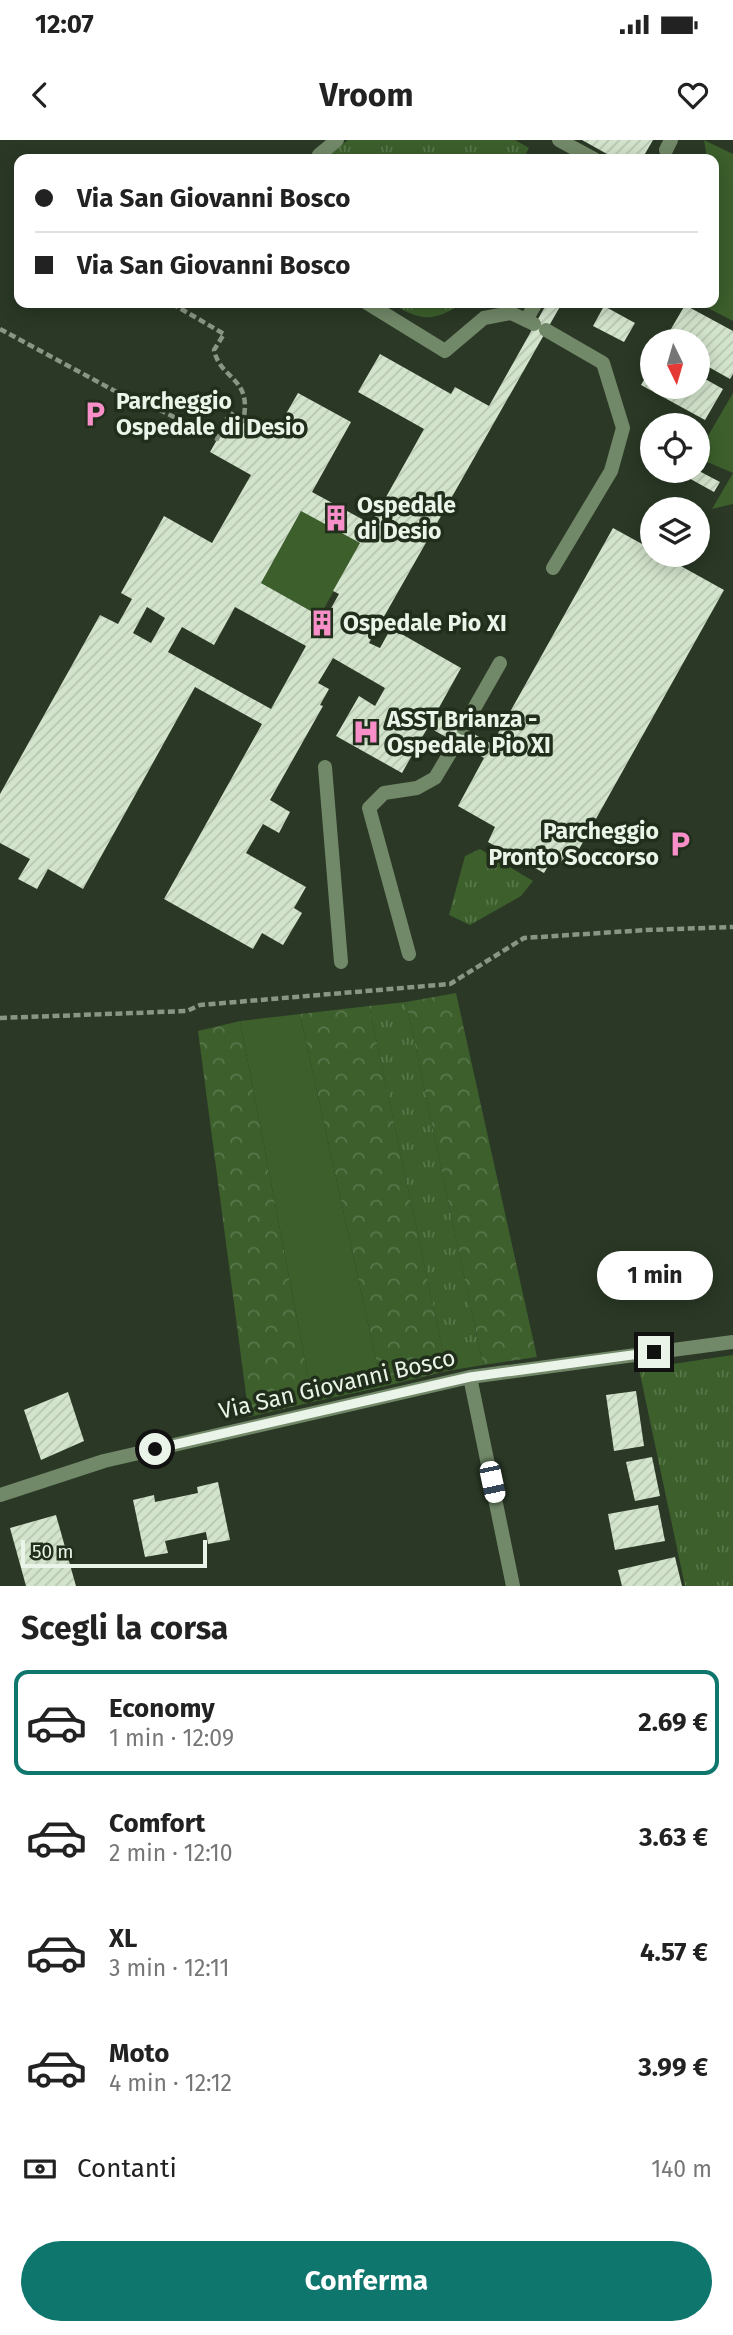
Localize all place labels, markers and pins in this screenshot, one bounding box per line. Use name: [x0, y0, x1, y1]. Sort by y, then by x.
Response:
place label: Parcheggio Ospedale di Desio: [116, 387, 305, 441]
parking icon: Parcheggio Ospedale di Desio: [80, 399, 110, 429]
place label: Ospedale di Desio: [357, 491, 456, 545]
building icon: Ospedale di Desio: [321, 503, 351, 533]
building icon: Ospedale Pio XI: [307, 608, 337, 638]
place label: Ospedale Pio XI: [343, 609, 507, 637]
place label: ASST Brianza - Ospedale Pio XI: [386, 705, 551, 759]
hospital icon: ASST Brianza - Ospedale Pio XI: [351, 717, 381, 747]
place label: Parcheggio Pronto Soccorso: [488, 817, 659, 871]
parking icon: Parcheggio Pronto Soccorso: [665, 829, 695, 859]

